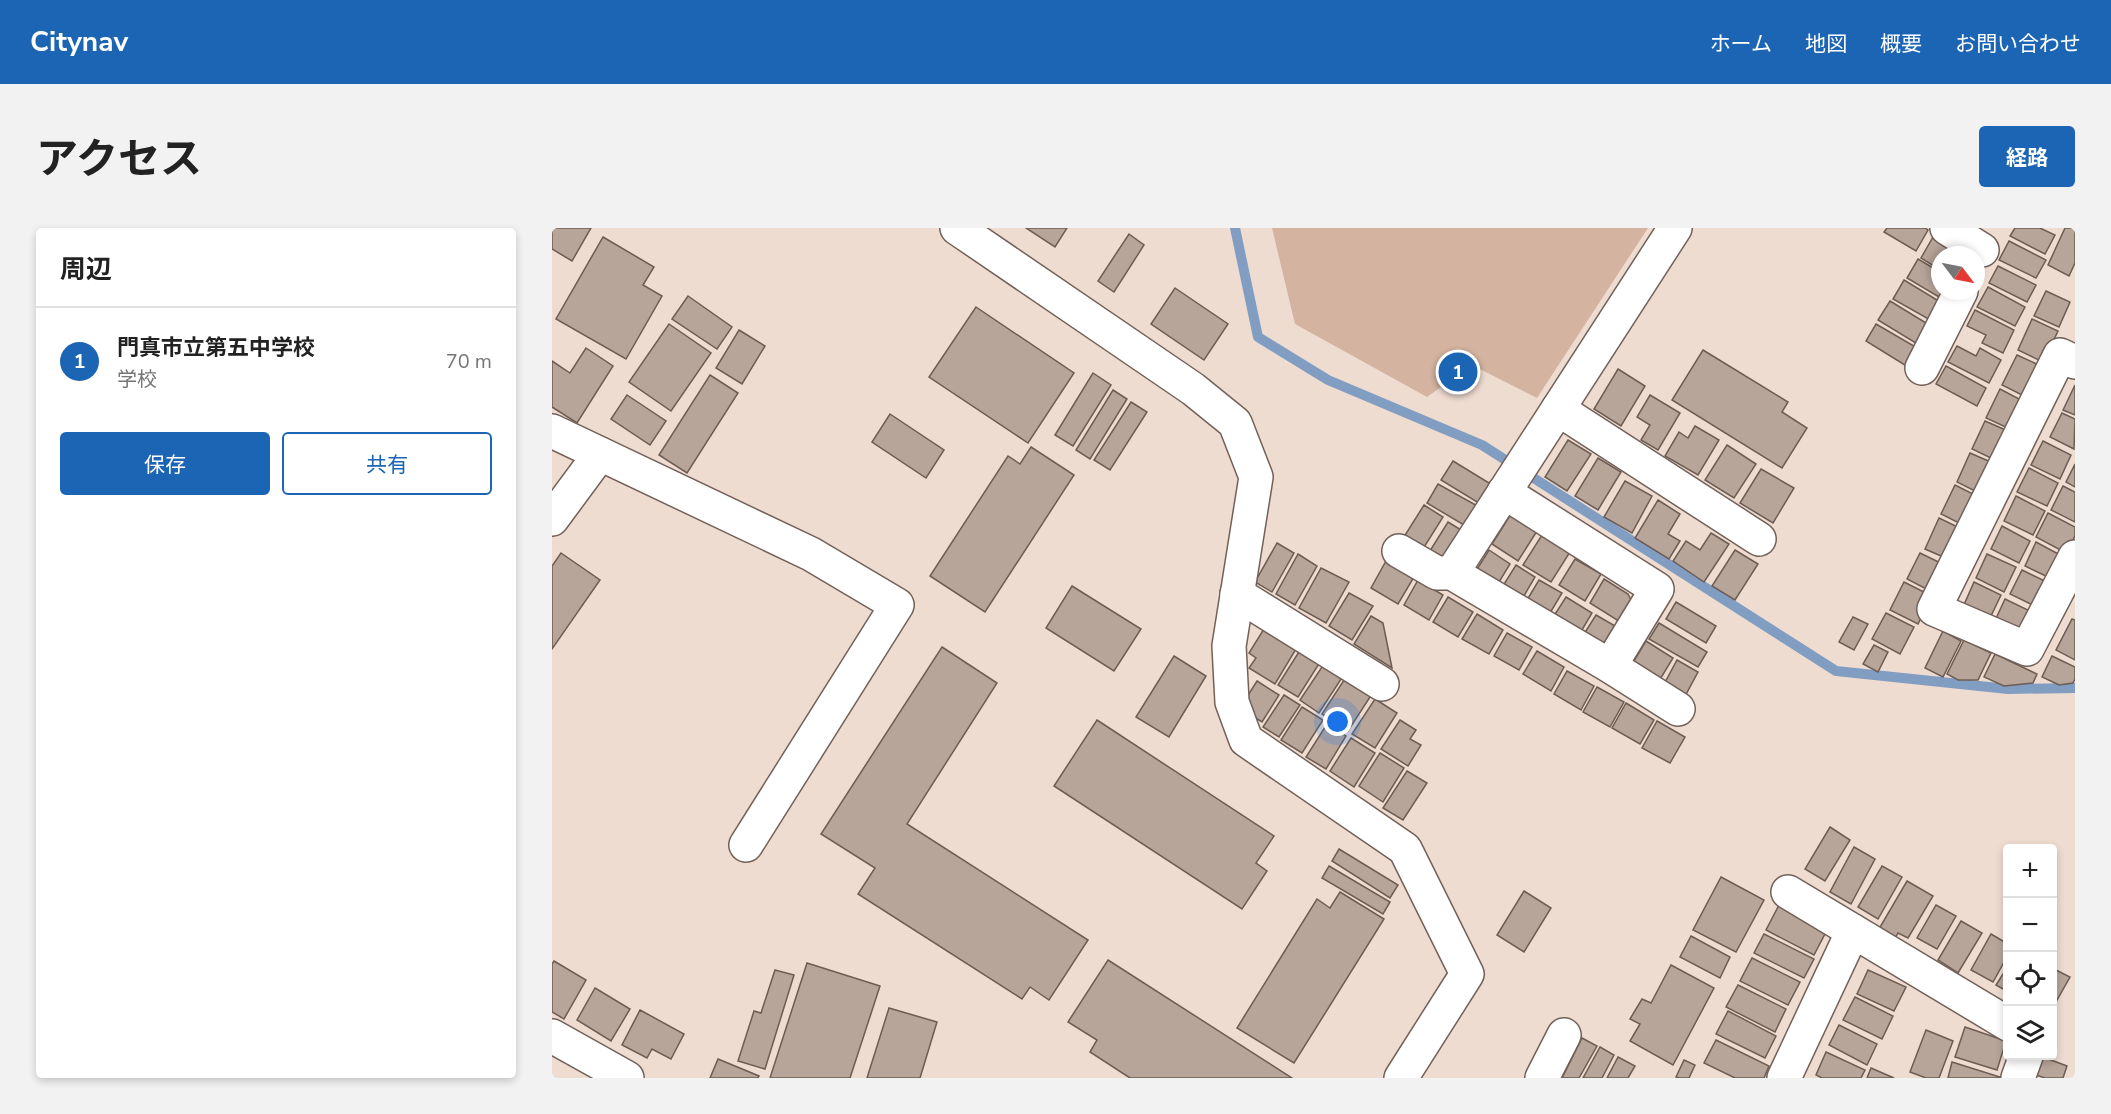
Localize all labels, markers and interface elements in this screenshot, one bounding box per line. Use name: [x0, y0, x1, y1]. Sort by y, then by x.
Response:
text: Citynav: [30, 23, 128, 61]
text: ホーム: [1710, 30, 1772, 58]
text: 地図: [1805, 30, 1847, 58]
text: 概要: [1880, 30, 1922, 58]
text: お問い合わせ: [1955, 30, 2081, 58]
button: 経路: [1979, 126, 2075, 187]
text: アクセス: [36, 131, 202, 188]
north arrow: [1931, 246, 1985, 300]
text: 周辺: [60, 252, 112, 287]
text: 門真市立第五中学校: [117, 333, 315, 363]
text: 1: [74, 348, 86, 375]
text: 70 m: [446, 348, 492, 375]
pin: 1: [1438, 350, 1478, 394]
text: 学校: [117, 366, 157, 393]
button: 保存: [60, 432, 270, 495]
button: 共有: [282, 432, 492, 495]
your location: [1323, 707, 1352, 736]
map controls: [2003, 844, 2057, 1060]
button: +: [2003, 844, 2057, 898]
button: −: [2003, 898, 2057, 952]
button: locate: [2003, 952, 2057, 1006]
button: layers: [2003, 1006, 2057, 1060]

